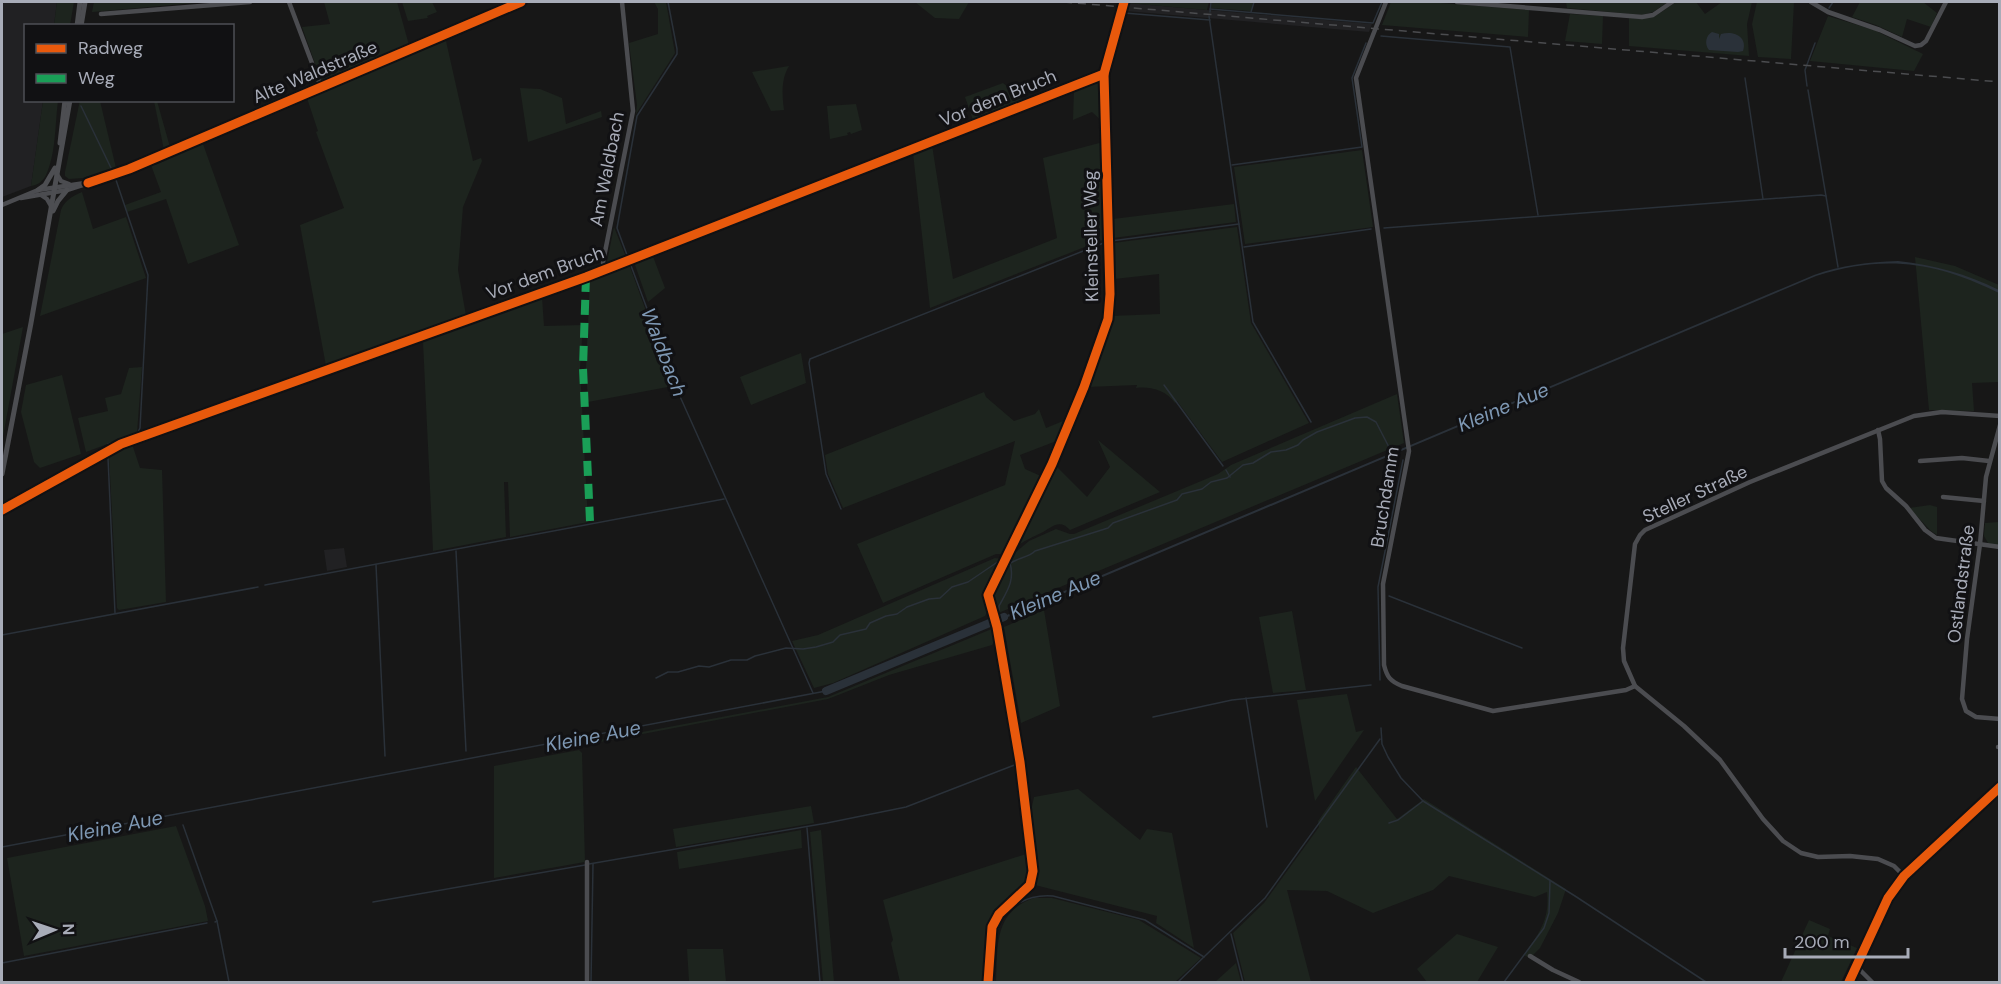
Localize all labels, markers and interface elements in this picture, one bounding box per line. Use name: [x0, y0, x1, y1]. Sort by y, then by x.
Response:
legend: [24, 24, 234, 102]
street label: Alte Waldstraße: [249, 35, 381, 109]
text: Radweg: [78, 36, 143, 60]
street label: Vor dem Bruch: [936, 64, 1060, 132]
text: Weg: [78, 66, 115, 90]
street label: Am Waldbach: [584, 110, 630, 228]
street label: Kleinsteller Weg: [1078, 170, 1104, 302]
street label: Vor dem Bruch: [483, 241, 607, 305]
water label: Waldbach: [635, 304, 693, 400]
water label: Kleine Aue: [1453, 376, 1553, 438]
street label: Bruchdamm: [1365, 445, 1405, 549]
street label: Steller Straße: [1639, 459, 1751, 529]
street label: Ostlandstraße: [1942, 523, 1980, 645]
water label: Kleine Aue: [1005, 564, 1105, 626]
water label: Kleine Aue: [543, 714, 643, 758]
water label: Kleine Aue: [65, 804, 165, 848]
north arrow: [24, 900, 84, 960]
scale bar: [1785, 921, 1908, 959]
text: N: [58, 923, 79, 936]
text: 200 m: [1794, 930, 1850, 954]

